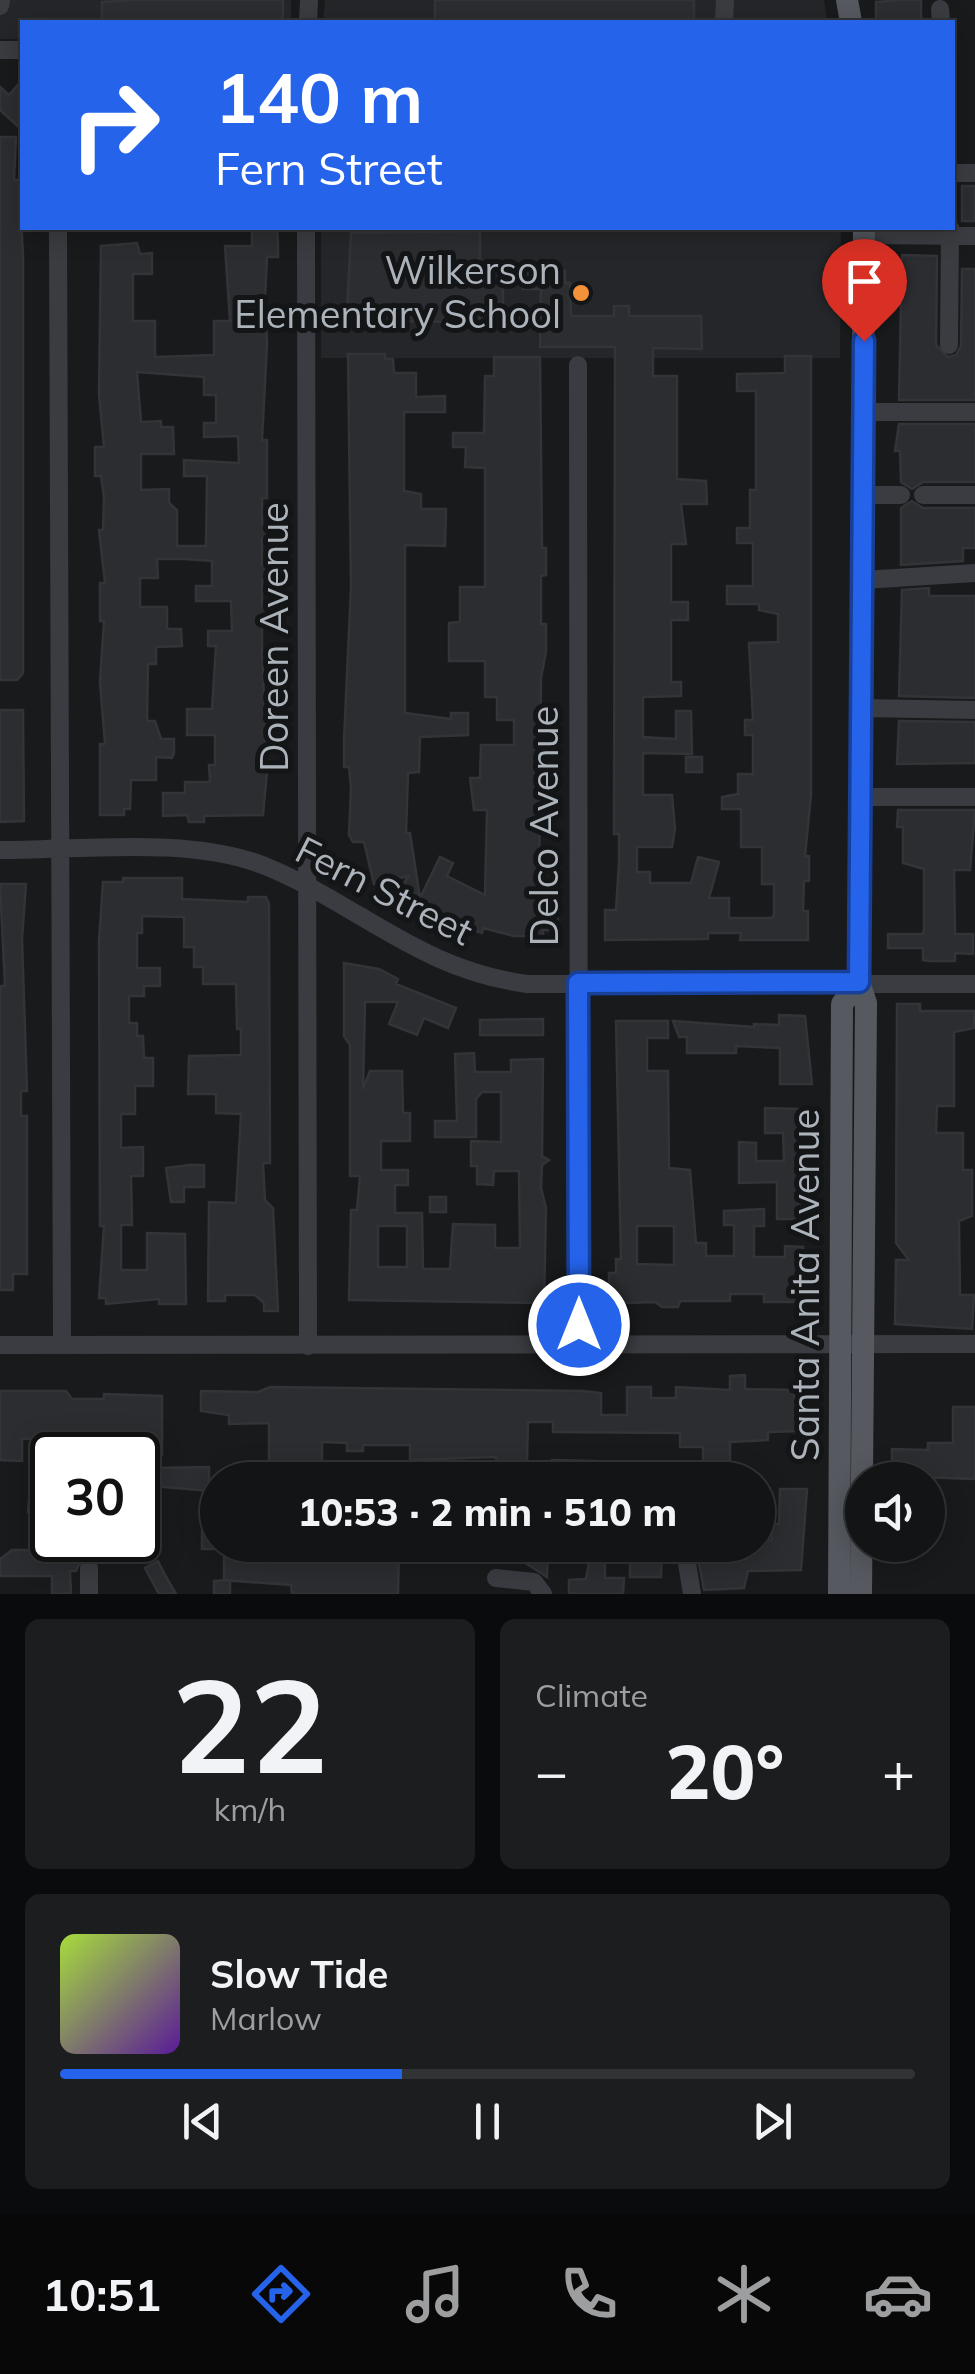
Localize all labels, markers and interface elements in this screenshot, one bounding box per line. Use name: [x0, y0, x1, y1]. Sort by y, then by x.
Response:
text: 140 m: [215, 53, 423, 141]
icon: right: [50, 60, 180, 190]
text: Fern Street: [215, 140, 443, 196]
pin: [822, 239, 907, 342]
place label: Wilkerson Elementary School: [234, 246, 561, 338]
icon: arrive: [837, 254, 892, 309]
marker: Wilkerson Elementary School: [570, 282, 592, 304]
street label: Doreen Avenue: [250, 502, 298, 772]
street label: Delco Avenue: [520, 706, 568, 946]
street label: Fern Street: [288, 825, 481, 955]
street label: Santa Anita Avenue: [781, 1109, 829, 1461]
position arrow: [527, 1273, 631, 1377]
speed limit sign: 30: [30, 1432, 160, 1562]
map controls: [845, 1462, 945, 1562]
button: sound: [845, 1462, 945, 1562]
text: 10:53 · 2 min · 510 m: [298, 1488, 677, 1536]
text: 22: [172, 1642, 328, 1806]
text: Climate: [535, 1675, 648, 1715]
text: 20°: [666, 1724, 784, 1818]
text: −: [535, 1737, 568, 1806]
text: +: [882, 1737, 915, 1806]
text: km/h: [214, 1789, 286, 1829]
text: Slow Tide: [210, 1950, 388, 1998]
text: Marlow: [210, 1998, 322, 2038]
icon: previous: [175, 2094, 230, 2149]
icon: pause: [460, 2094, 515, 2149]
icon: next: [745, 2094, 800, 2149]
icon: directions: [246, 2259, 316, 2329]
icon: music: [400, 2259, 470, 2329]
icon: phone: [554, 2259, 624, 2329]
icon: climate: [709, 2259, 779, 2329]
icon: car: [863, 2259, 933, 2329]
text: 10:51: [42, 2266, 161, 2322]

